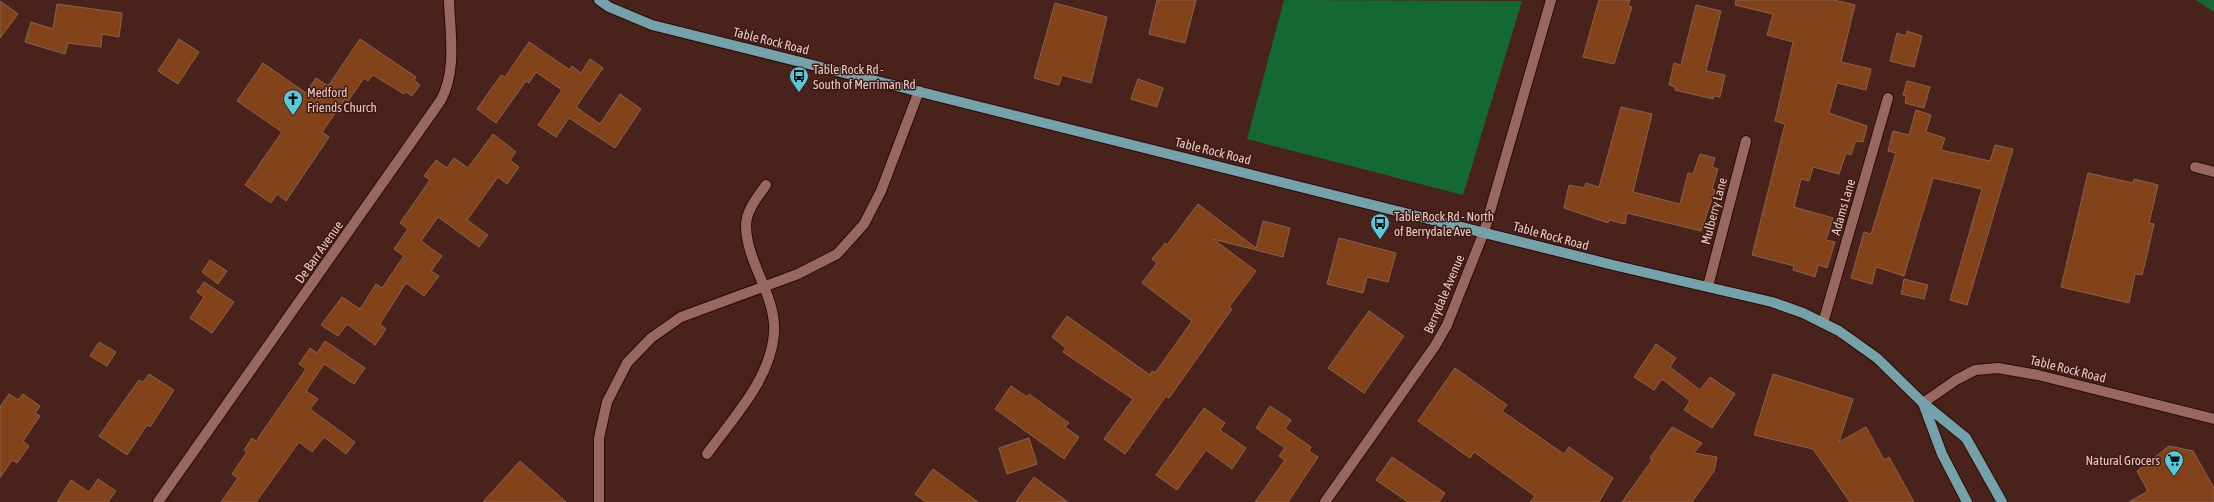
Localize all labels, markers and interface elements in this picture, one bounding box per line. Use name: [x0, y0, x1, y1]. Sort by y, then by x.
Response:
street label: Table Rock Road: [731, 24, 811, 58]
place label: Table Rock Rd - South of Merriman Rd: [813, 62, 916, 92]
bus stop icon: Table Rock Rd - South of Merriman Rd: [788, 65, 810, 93]
place label: Medford Friends Church: [307, 85, 377, 115]
church icon: Medford Friends Church: [282, 88, 304, 116]
street label: Table Rock Road: [1173, 134, 1253, 168]
street label: Mulberry Lane: [1698, 176, 1730, 246]
street label: Adams Lane: [1828, 177, 1858, 237]
place label: Table Rock Rd - North of Berrydale Ave: [1394, 209, 1494, 239]
bus stop icon: Table Rock Rd - North of Berrydale Ave: [1369, 212, 1391, 240]
street label: De Barr Avenue: [292, 218, 346, 286]
street label: Table Rock Road: [1512, 219, 1590, 253]
street label: Berrydale Avenue: [1421, 252, 1467, 336]
street label: Table Rock Road: [2028, 352, 2108, 386]
supermarket icon: Natural Grocers: [2163, 449, 2185, 477]
place label: Natural Grocers: [2085, 453, 2160, 468]

